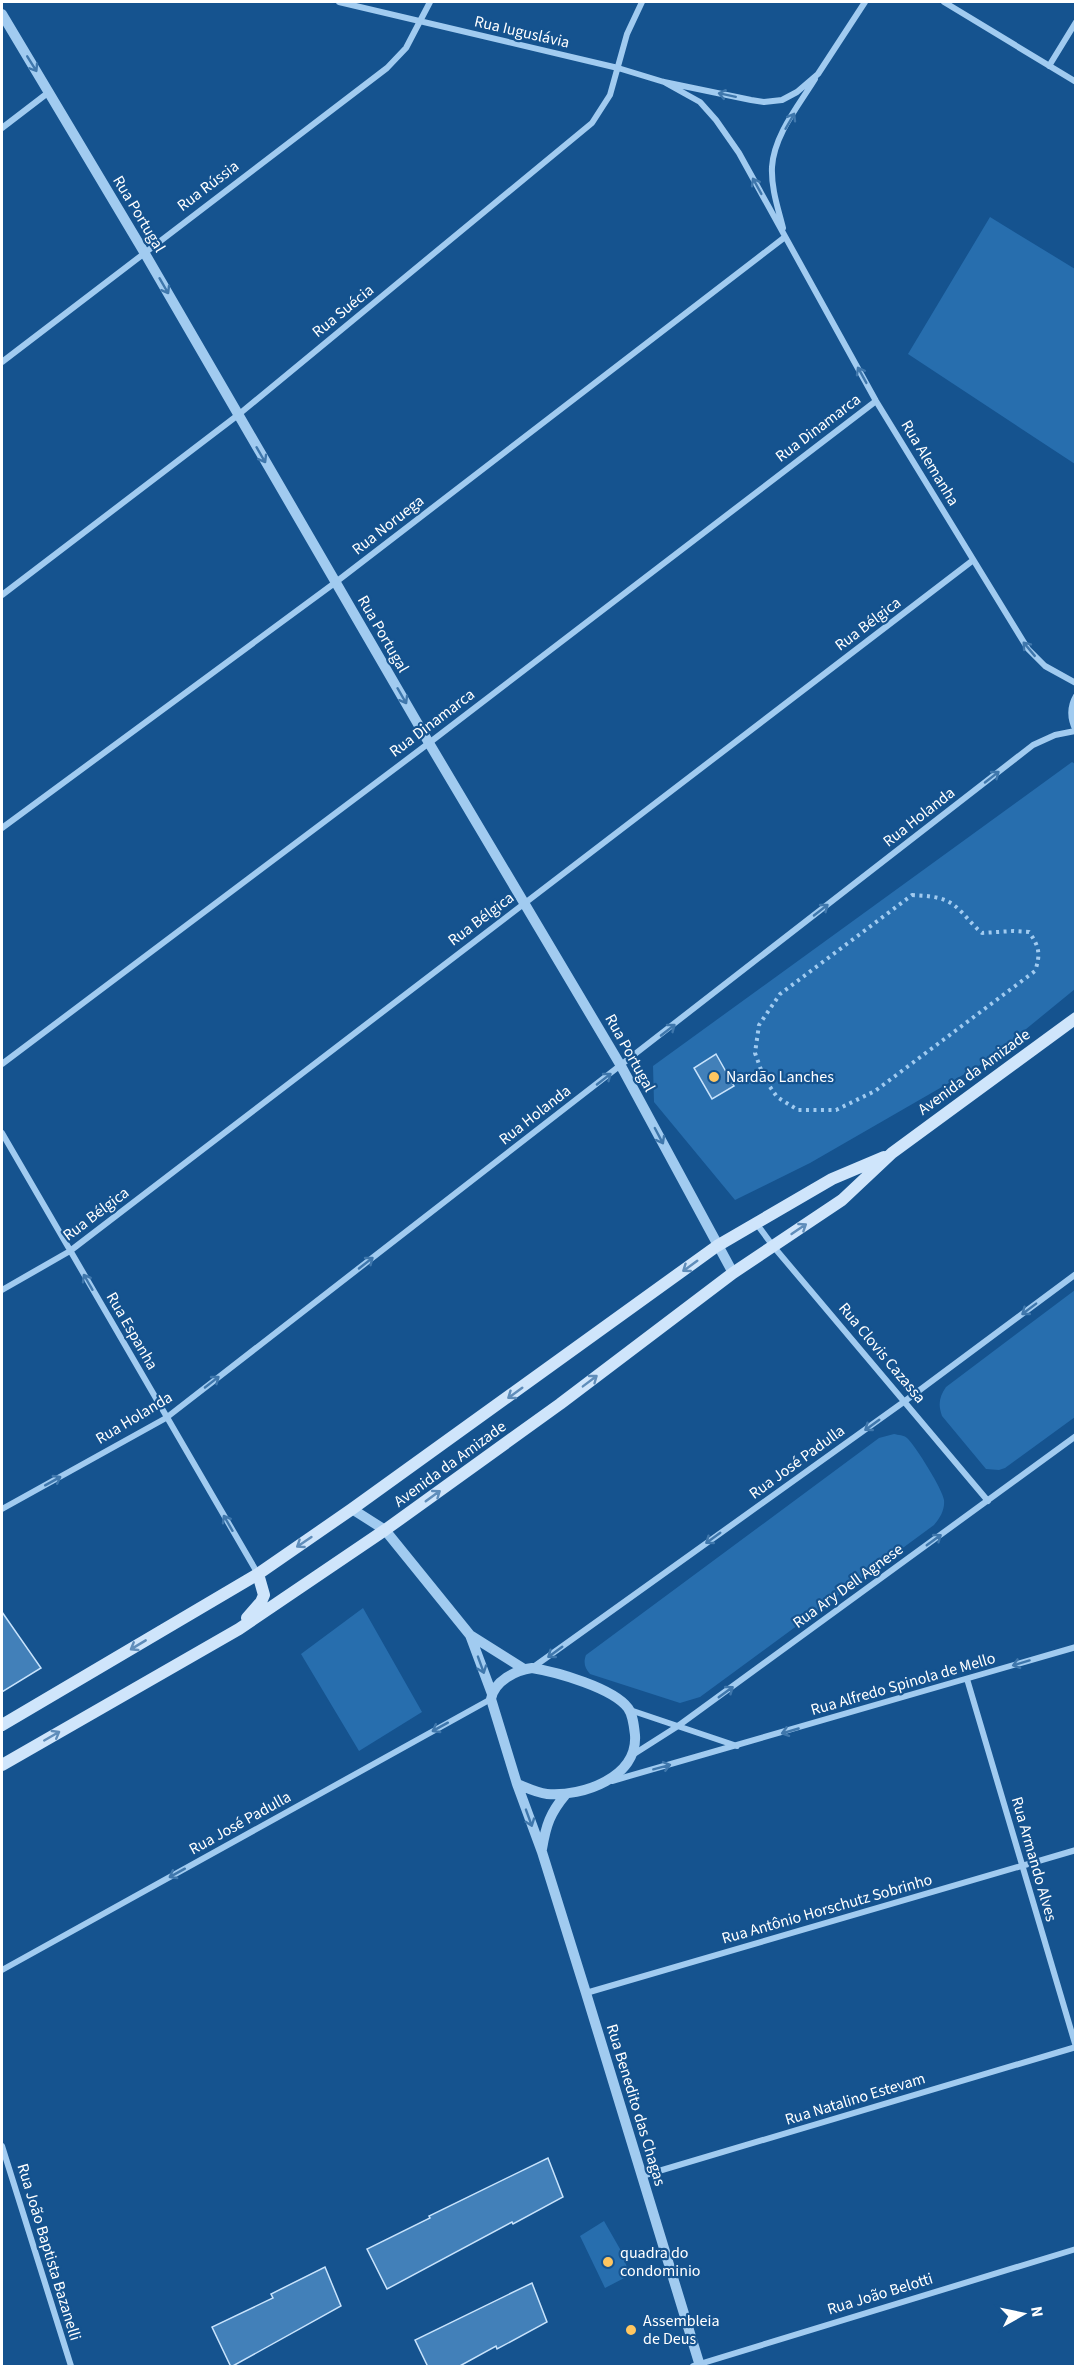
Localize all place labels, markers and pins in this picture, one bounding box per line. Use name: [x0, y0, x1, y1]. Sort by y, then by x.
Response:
place label: Nardão Lanches: [726, 1066, 834, 1088]
marker: Nardão Lanches: [707, 1070, 721, 1084]
place label: quadra do condominio: [620, 2242, 701, 2282]
marker: quadra do condominio: [601, 2255, 615, 2269]
place label: Assembleia de Deus: [643, 2310, 720, 2350]
marker: Assembleia de Deus: [624, 2323, 638, 2337]

